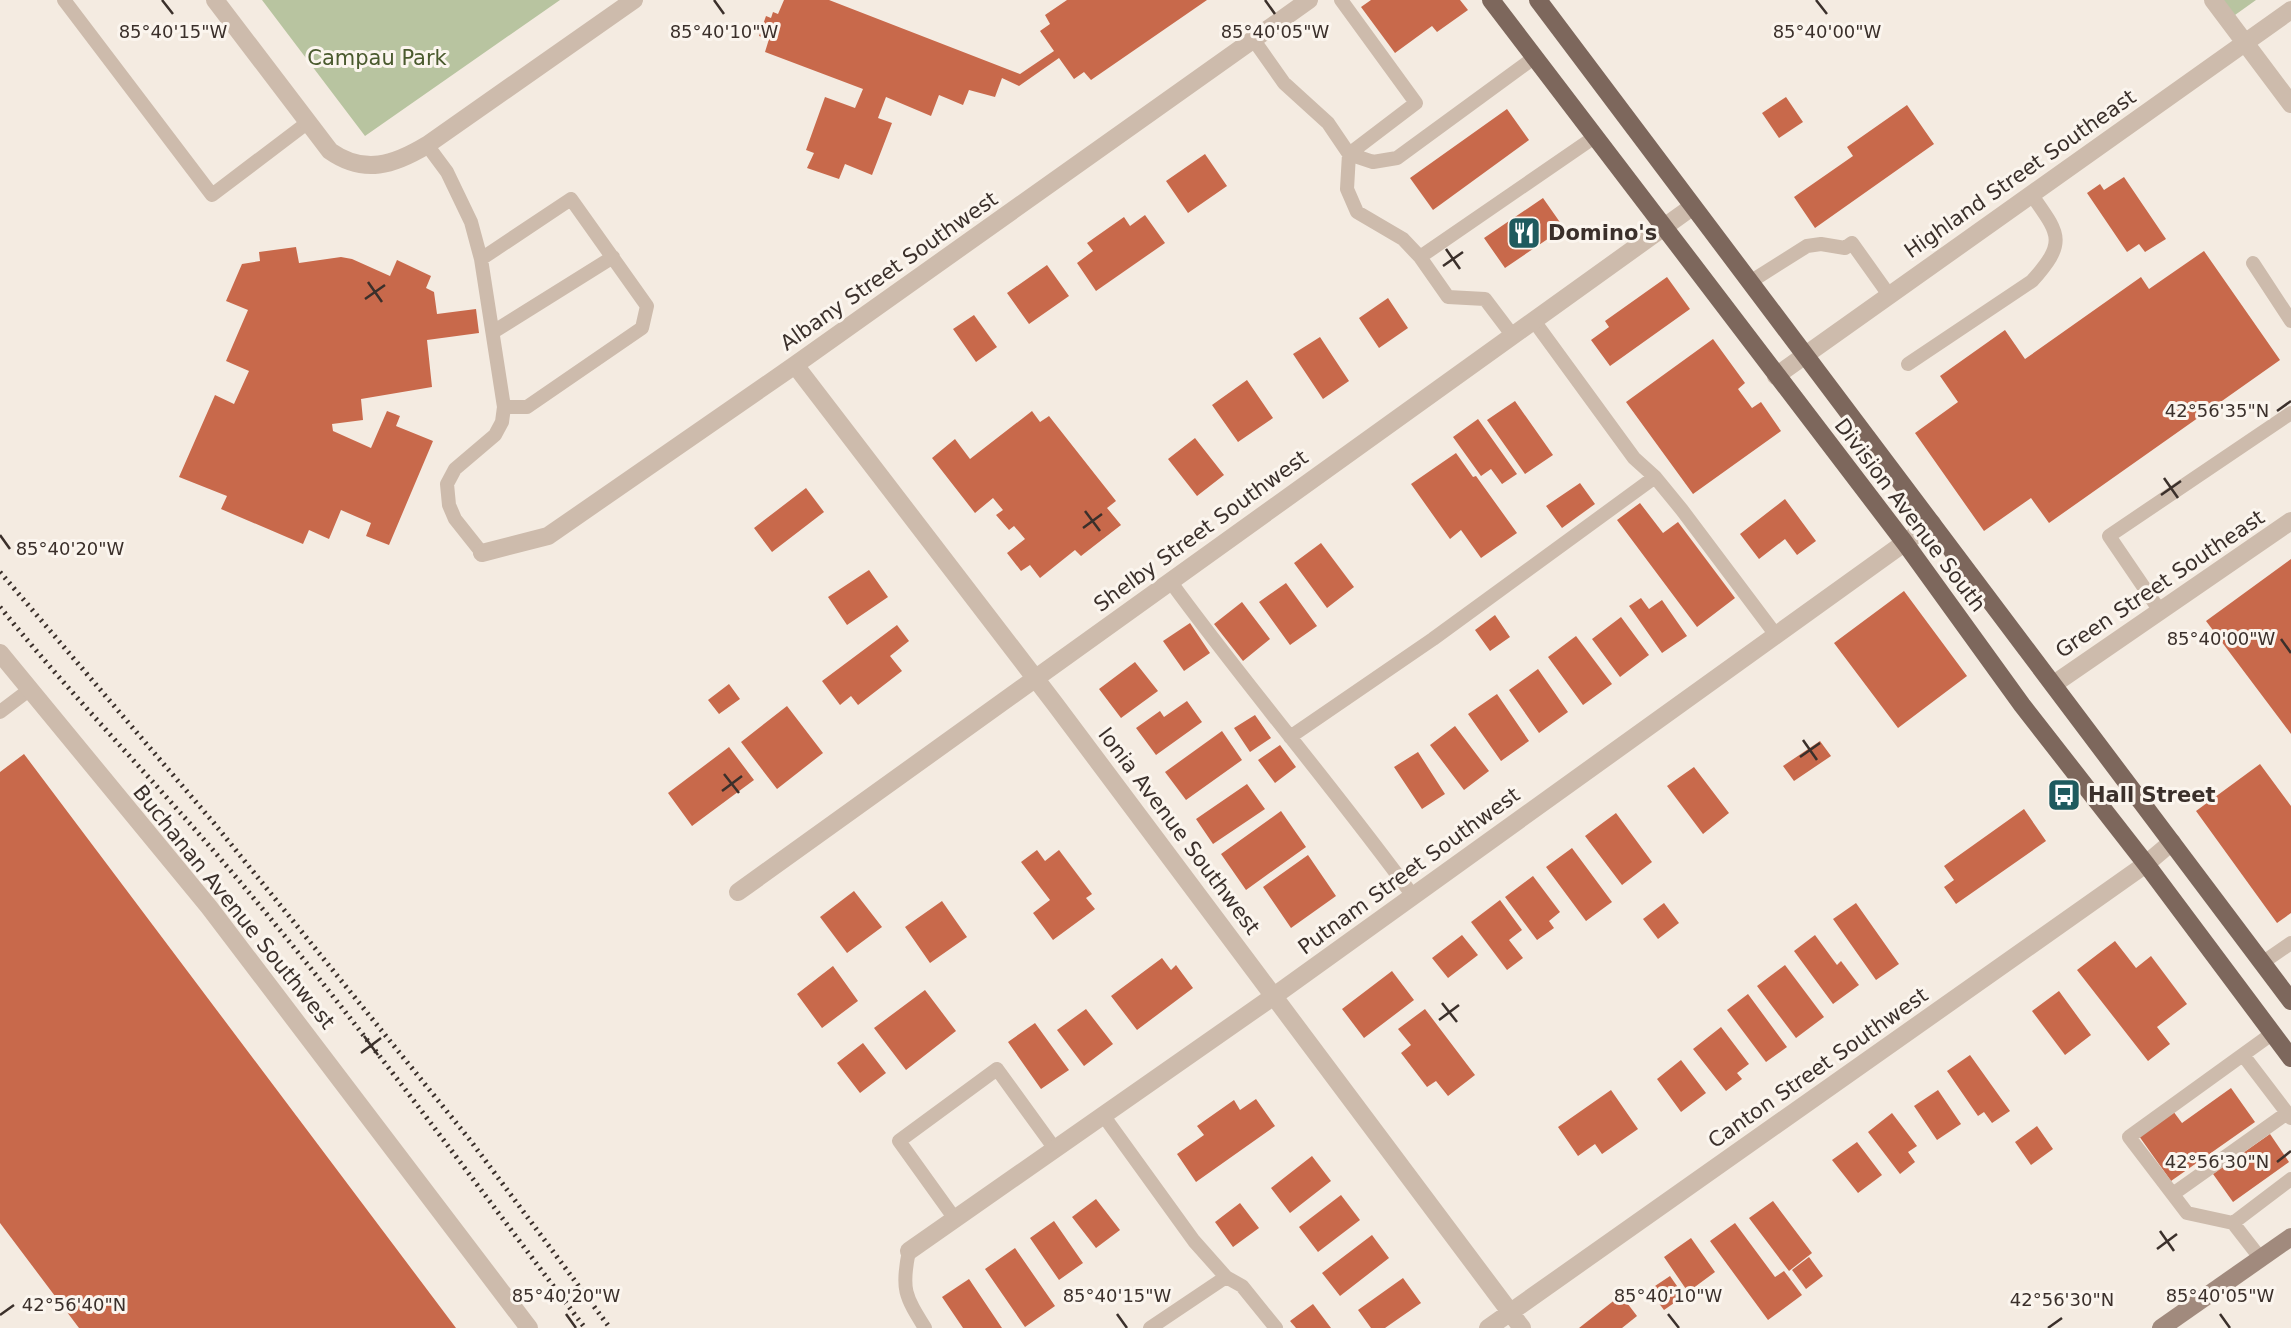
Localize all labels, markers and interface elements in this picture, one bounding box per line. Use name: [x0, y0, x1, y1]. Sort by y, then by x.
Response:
text: 85°40'15"W: [119, 21, 228, 42]
text: 85°40'10"W: [670, 21, 779, 42]
text: 85°40'05"W: [1221, 21, 1330, 42]
text: 85°40'00"W: [1773, 21, 1882, 42]
park label: Campau Park: [307, 46, 448, 70]
street label: Highland Street Southeast: [1900, 85, 2140, 263]
street label: Albany Street Southwest: [776, 187, 1002, 355]
restaurant icon: Domino's: [1505, 214, 1543, 252]
place label: Domino's: [1548, 221, 1657, 245]
text: 42°56'35"N: [2165, 400, 2269, 421]
street label: Division Avenue South: [1830, 414, 1990, 616]
street label: Shelby Street Southwest: [1089, 445, 1313, 617]
street label: Green Street Southeast: [2051, 505, 2269, 663]
text: 85°40'20"W: [16, 538, 125, 559]
text: 85°40'00"W: [2167, 628, 2276, 649]
street label: Ionia Avenue Southwest: [1093, 723, 1265, 939]
bus stop icon: Hall Street: [2045, 776, 2083, 814]
street label: Buchanan Avenue Southwest: [128, 780, 340, 1034]
street label: Putnam Street Southwest: [1294, 783, 1524, 959]
place label: Hall Street: [2088, 783, 2216, 807]
street label: Canton Street Southwest: [1704, 983, 1932, 1153]
text: 42°56'30"N: [2165, 1151, 2269, 1172]
text: 85°40'20"W: [512, 1285, 621, 1306]
text: 85°40'15"W: [1063, 1285, 1172, 1306]
text: 85°40'10"W: [1614, 1285, 1723, 1306]
text: 85°40'05"W: [2166, 1285, 2275, 1306]
text: 42°56'30"N: [2010, 1289, 2114, 1310]
text: 42°56'40"N: [22, 1294, 126, 1315]

